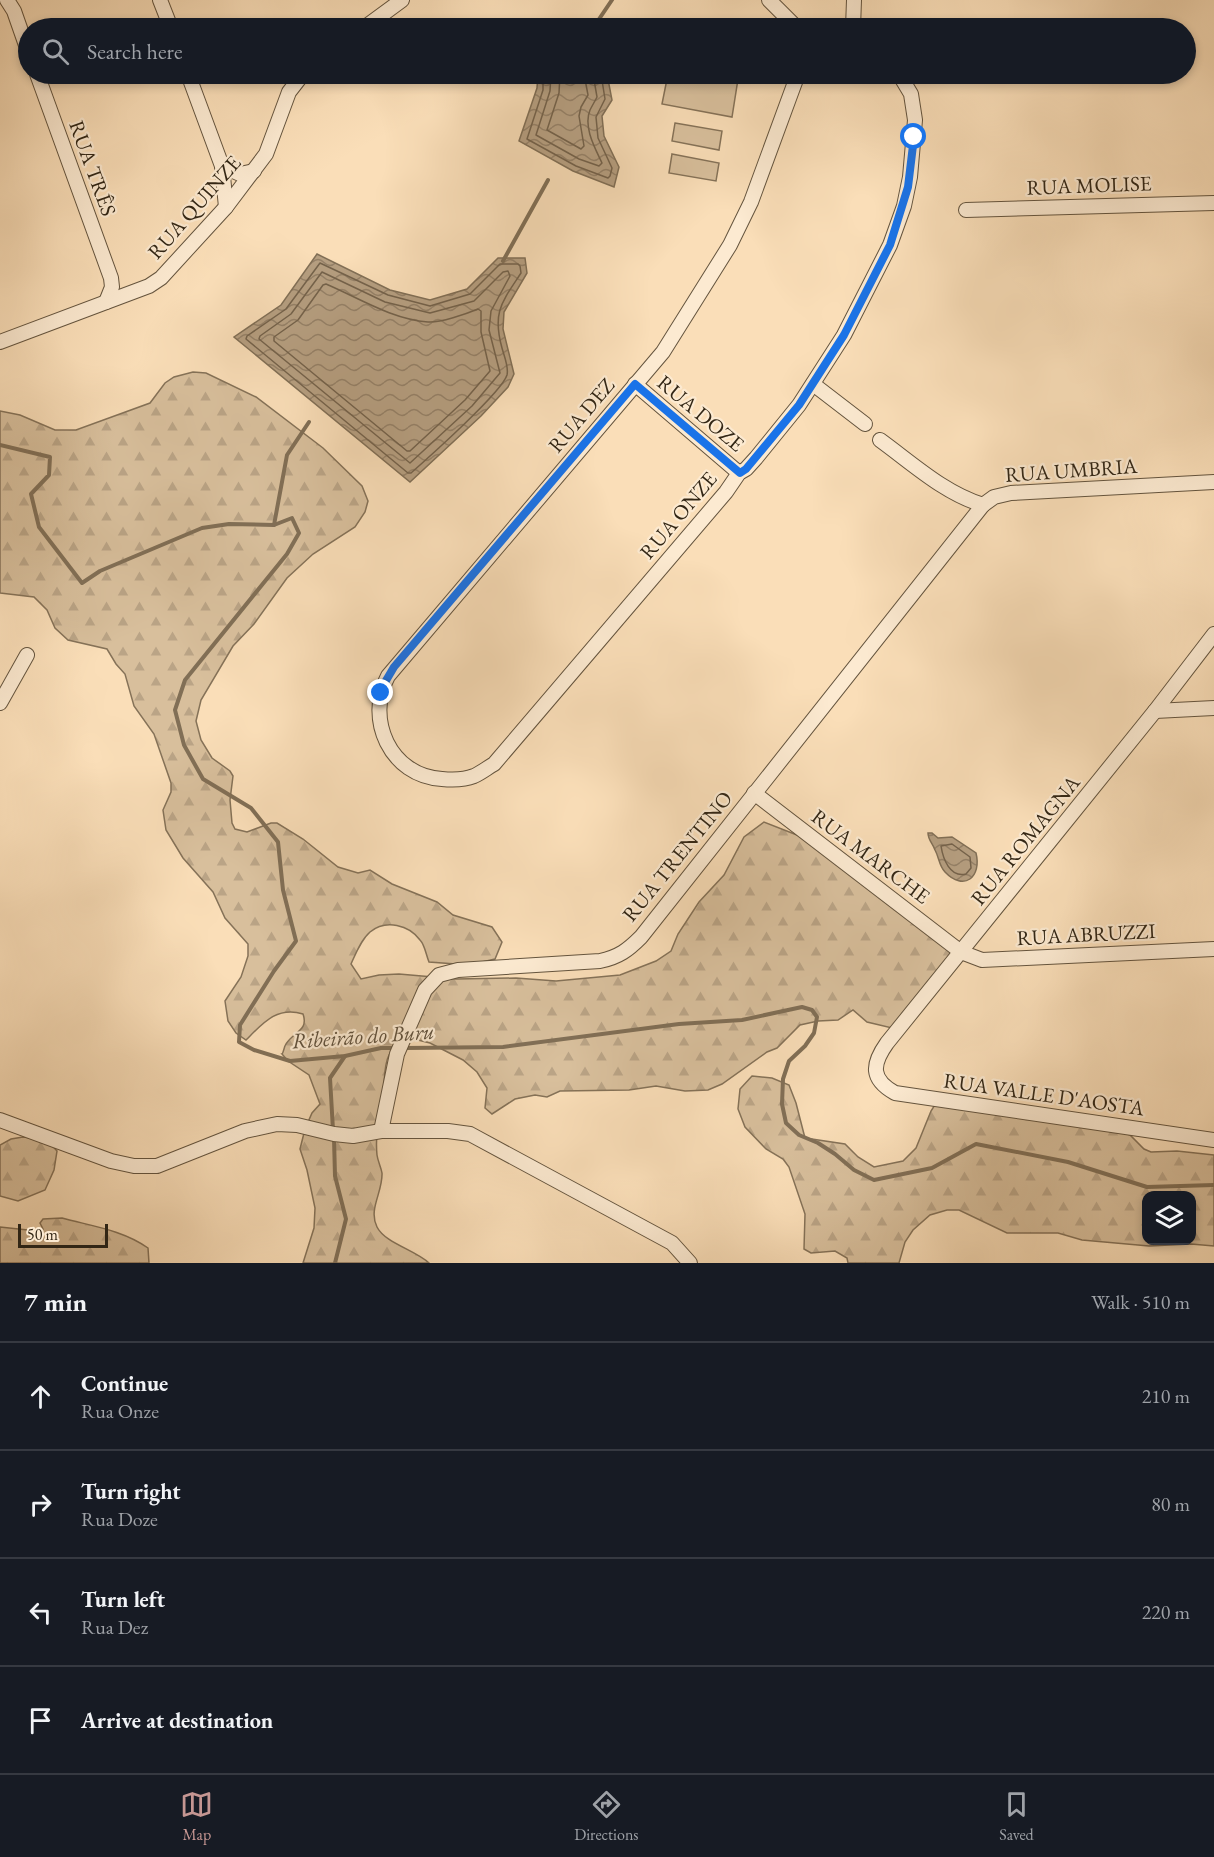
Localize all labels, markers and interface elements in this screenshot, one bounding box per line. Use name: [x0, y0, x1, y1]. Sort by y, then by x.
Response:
search box: [18, 18, 1196, 84]
icon: search: [39, 35, 72, 68]
text: Search here: [87, 37, 182, 66]
street label: RUA TRÊS: [63, 116, 123, 220]
route start: [900, 123, 926, 149]
street label: RUA QUINZE: [141, 149, 247, 265]
street label: RUA MOLISE: [1026, 169, 1152, 201]
street label: RUA DOZE: [652, 369, 750, 457]
street label: RUA DEZ: [542, 372, 620, 458]
street label: RUA UMBRIA: [1004, 452, 1139, 488]
street label: RUA ONZE: [633, 465, 723, 564]
route end: [367, 679, 393, 705]
street label: RUA ROMAGNA: [964, 769, 1086, 910]
street label: RUA TRENTINO: [616, 785, 738, 927]
street label: RUA MARCHE: [806, 803, 936, 909]
street label: RUA ABRUZZI: [1016, 917, 1156, 951]
water label: Ribeirão do Buru: [291, 1017, 435, 1055]
street label: RUA VALLE D'AOSTA: [942, 1067, 1146, 1122]
map controls: [1142, 1191, 1196, 1245]
button: layers: [1142, 1191, 1196, 1245]
scale bar: [18, 1221, 108, 1248]
text: 50 m: [27, 1224, 58, 1245]
text: 7 min: [24, 1285, 87, 1319]
text: Walk · 510 m: [1091, 1289, 1190, 1315]
text: Continue: [81, 1369, 168, 1398]
icon: ahead: [24, 1380, 57, 1413]
text: 210 m: [1142, 1383, 1190, 1409]
text: Rua Onze: [81, 1398, 159, 1424]
text: Turn right: [81, 1477, 180, 1506]
icon: right: [24, 1488, 57, 1521]
text: 80 m: [1151, 1491, 1190, 1517]
text: Rua Doze: [81, 1506, 158, 1532]
text: Turn left: [81, 1585, 165, 1614]
icon: left: [24, 1596, 57, 1629]
text: 220 m: [1142, 1599, 1190, 1625]
text: Rua Dez: [81, 1614, 148, 1640]
icon: arrive: [24, 1704, 57, 1737]
text: Arrive at destination: [81, 1706, 273, 1735]
tab: Map: [180, 1788, 213, 1845]
tab: Directions: [574, 1788, 639, 1845]
tab: Saved: [999, 1788, 1034, 1845]

